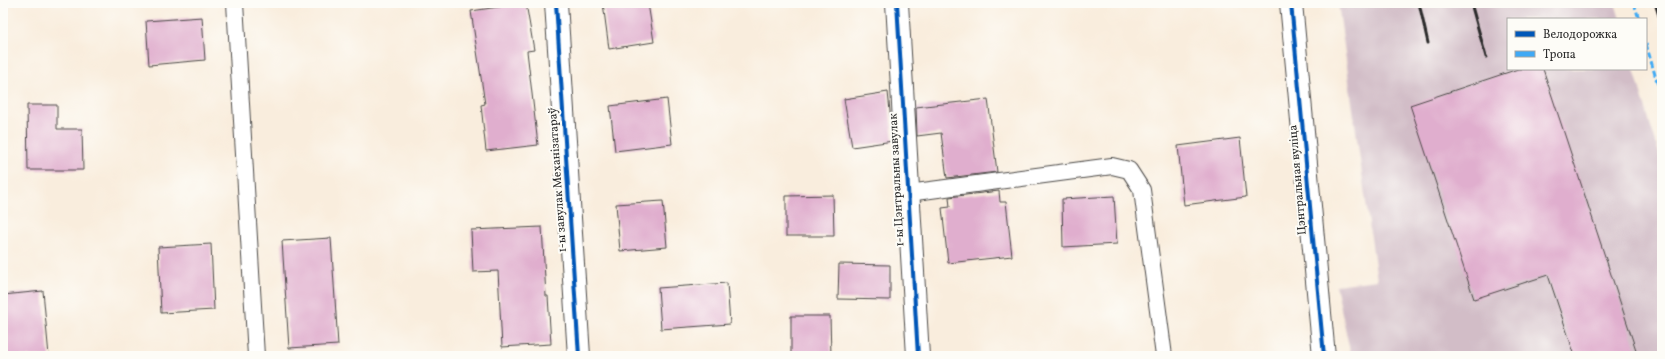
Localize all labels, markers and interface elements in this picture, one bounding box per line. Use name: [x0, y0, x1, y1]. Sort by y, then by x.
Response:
legend: [1507, 18, 1647, 70]
text: Велодорожка: [1543, 27, 1617, 43]
text: Тропа: [1543, 47, 1576, 63]
street label: 1-ы завулак Механізатараў: [545, 107, 571, 253]
street label: 1-ы Цэнтральны завулак: [885, 112, 908, 247]
street label: Цэнтральная вуліца: [1285, 124, 1311, 236]

